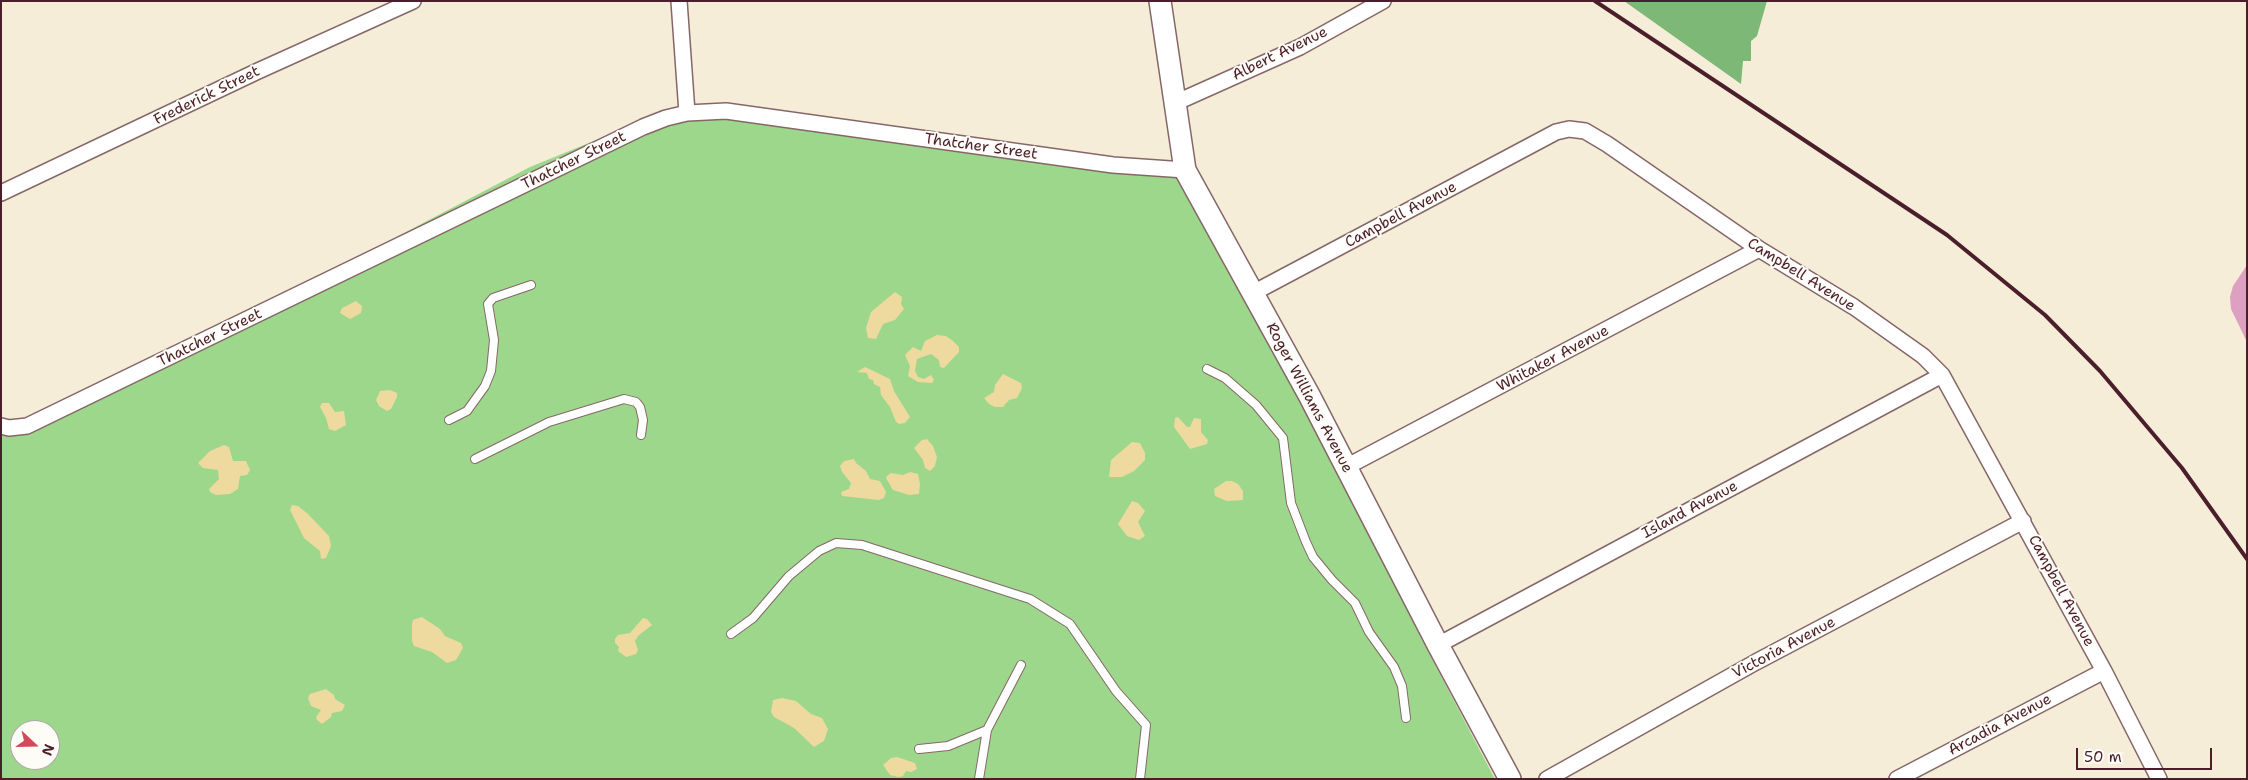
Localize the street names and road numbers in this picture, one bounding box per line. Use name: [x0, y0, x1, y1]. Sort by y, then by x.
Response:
street label: Albert Avenue: [1229, 23, 1331, 85]
street label: Frederick Street: [151, 63, 263, 129]
street label: Thatcher Street: [519, 128, 629, 194]
street label: Thatcher Street: [923, 130, 1039, 164]
street label: Campbell Avenue: [1342, 178, 1460, 252]
street label: Campbell Avenue: [1744, 235, 1858, 315]
street label: Thatcher Street: [155, 305, 265, 371]
street label: Roger Williams Avenue: [1262, 320, 1356, 476]
street label: Whitaker Avenue: [1494, 322, 1612, 396]
street label: Island Avenue: [1639, 477, 1741, 543]
street label: Campbell Avenue: [2024, 532, 2098, 650]
street label: Victoria Avenue: [1729, 613, 1839, 683]
street label: Arcadia Avenue: [1945, 690, 2055, 760]

